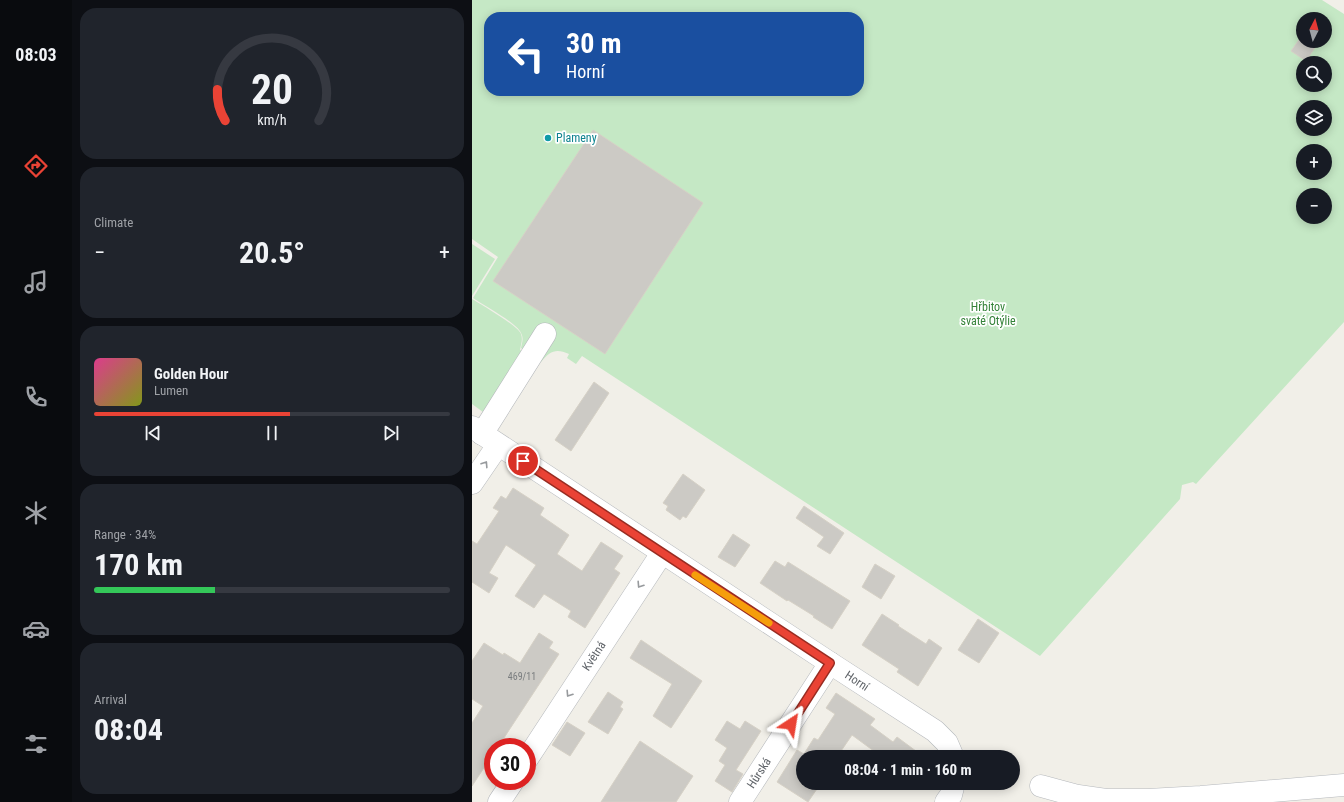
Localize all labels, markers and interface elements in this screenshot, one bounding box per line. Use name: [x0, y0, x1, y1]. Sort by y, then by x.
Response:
north arrow: [1296, 12, 1332, 48]
map controls: [1296, 12, 1332, 224]
text: 30 m: [566, 27, 622, 60]
icon: left: [500, 28, 552, 80]
text: 08:03: [15, 44, 57, 65]
button: search: [1296, 56, 1332, 92]
text: Horní: [566, 61, 605, 82]
text: 20: [251, 65, 293, 114]
button: layers: [1296, 100, 1332, 136]
text: km/h: [257, 112, 287, 128]
place label: Plameny: [556, 131, 597, 145]
marker: Plameny: [543, 133, 553, 143]
button: +: [1296, 144, 1332, 180]
icon: directions: [22, 152, 50, 180]
button: −: [1296, 188, 1332, 224]
text: Climate: [94, 215, 133, 230]
text: 20.5°: [239, 235, 305, 270]
text: −: [94, 240, 105, 265]
text: +: [439, 240, 450, 265]
icon: music: [22, 268, 50, 296]
park label: Hřbitov svaté Otýlie: [960, 300, 1016, 328]
text: Golden Hour: [154, 365, 229, 383]
icon: phone: [22, 383, 50, 411]
text: Lumen: [154, 383, 188, 398]
icon: previous: [142, 422, 164, 444]
icon: pause: [261, 422, 283, 444]
icon: next: [380, 422, 402, 444]
pin: [506, 444, 540, 478]
icon: arrive: [512, 450, 534, 472]
one-way arrow: [480, 461, 487, 468]
icon: climate: [22, 499, 50, 527]
text: Range · 34%: [94, 527, 156, 542]
text: 170 km: [94, 547, 183, 582]
one-way arrow: [638, 581, 645, 588]
icon: car: [22, 615, 50, 643]
street label: Květná: [579, 639, 609, 673]
street label: Horní: [842, 668, 873, 695]
house number: 469/11: [508, 671, 536, 682]
one-way arrow: [566, 690, 574, 697]
text: Arrival: [94, 692, 127, 707]
position arrow: [770, 703, 812, 745]
text: 08:04: [94, 712, 163, 747]
icon: filters: [22, 730, 50, 758]
speed limit sign: 30: [484, 738, 536, 790]
street label: Hůrská: [744, 755, 774, 791]
text: 08:04 · 1 min · 160 m: [844, 761, 972, 779]

